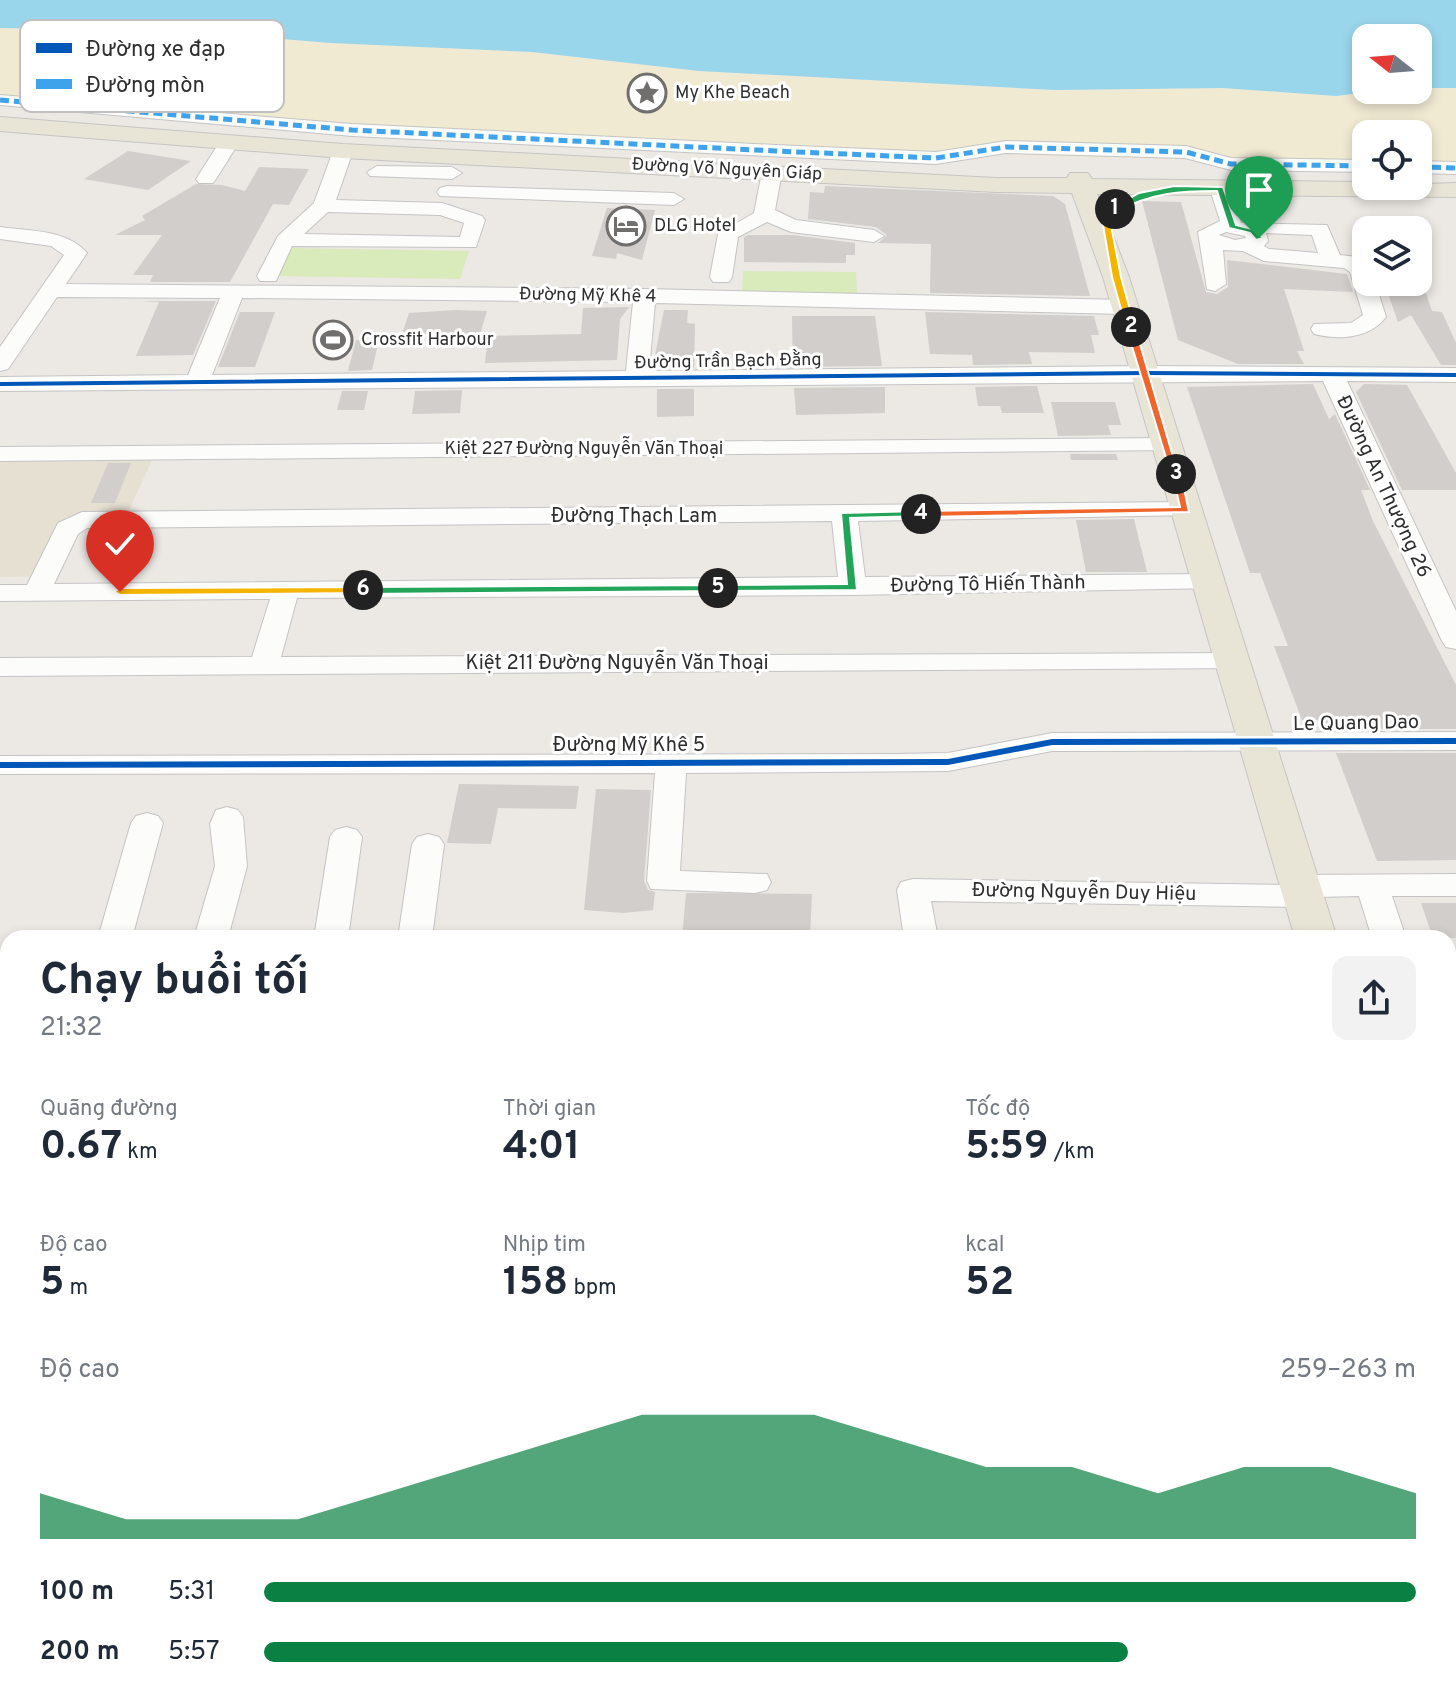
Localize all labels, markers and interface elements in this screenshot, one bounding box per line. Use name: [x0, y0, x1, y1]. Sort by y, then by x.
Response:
legend: [20, 20, 284, 112]
north arrow: [1352, 24, 1432, 104]
map controls: [1352, 24, 1432, 296]
text: Đường xe đạp: [86, 37, 226, 64]
place icon: My Khe Beach: [626, 72, 668, 114]
text: Đường mòn: [86, 73, 205, 100]
place label: My Khe Beach: [675, 82, 790, 105]
button: locate: [1352, 120, 1432, 200]
street label: Đường Võ Nguyên Giáp: [631, 154, 823, 186]
pin: [1225, 156, 1293, 238]
icon: arrive: [1237, 168, 1281, 212]
pin: 1: [1095, 189, 1135, 229]
text: 1: [1111, 195, 1119, 222]
hotel icon: DLG Hotel: [605, 205, 647, 247]
place label: DLG Hotel: [654, 215, 736, 238]
button: layers: [1352, 216, 1432, 296]
street label: Đường Mỹ Khê 4: [519, 283, 657, 309]
pin: 2: [1111, 307, 1151, 347]
text: 2: [1124, 313, 1138, 340]
sports icon: Crossfit Harbour: [312, 319, 354, 361]
place label: Crossfit Harbour: [361, 329, 494, 352]
street label: Đường Trần Bạch Đằng: [634, 347, 822, 375]
street label: Đường An Thượng 26: [1329, 392, 1437, 582]
street label: Kiệt 227 Đường Nguyễn Văn Thoại: [445, 436, 723, 461]
pin: 3: [1156, 454, 1196, 494]
text: 3: [1169, 460, 1183, 487]
pin: 4: [901, 494, 941, 534]
text: 4: [914, 500, 928, 527]
street label: Đường Thạch Lam: [551, 504, 717, 530]
pin: [86, 510, 154, 592]
icon: check: [98, 522, 142, 566]
pin: 5: [698, 568, 738, 608]
street label: Đường Tô Hiến Thành: [890, 569, 1086, 600]
pin: 6: [343, 570, 383, 610]
text: 5: [711, 574, 725, 601]
text: 6: [356, 576, 370, 603]
street label: Kiệt 211 Đường Nguyễn Văn Thoại: [466, 649, 768, 677]
street label: Le Quang Dao: [1293, 710, 1419, 738]
street label: Đường Mỹ Khê 5: [553, 733, 705, 759]
street label: Đường Nguyễn Duy Hiệu: [972, 876, 1197, 908]
text: Chạy buổi tối: [40, 954, 309, 1010]
button: share: [1332, 956, 1416, 1040]
text: 21:32: [40, 1012, 103, 1045]
text: Quãng đường: [40, 1096, 178, 1123]
text: Thời gian: [503, 1096, 596, 1123]
text: Tốc độ: [965, 1096, 1030, 1123]
text: 0.67: [40, 1123, 122, 1173]
text: 4:01: [503, 1123, 580, 1173]
text: 5:59: [965, 1123, 1049, 1173]
text: km: [122, 1139, 158, 1166]
text: /km: [1049, 1139, 1095, 1166]
text: Độ cao: [40, 1232, 108, 1259]
text: Nhịp tim: [503, 1232, 586, 1259]
text: kcal: [965, 1232, 1004, 1259]
text: 5: [40, 1259, 64, 1309]
text: 158: [503, 1259, 568, 1309]
text: 52: [965, 1259, 1014, 1309]
text: m: [64, 1275, 88, 1302]
text: bpm: [568, 1275, 617, 1302]
text: Độ cao: [40, 1354, 120, 1387]
text: 259–263 m: [1280, 1354, 1416, 1387]
text: 100 m: [40, 1576, 114, 1609]
text: 5:31: [168, 1576, 215, 1609]
text: 200 m: [40, 1636, 119, 1669]
text: 5:57: [168, 1636, 219, 1669]

